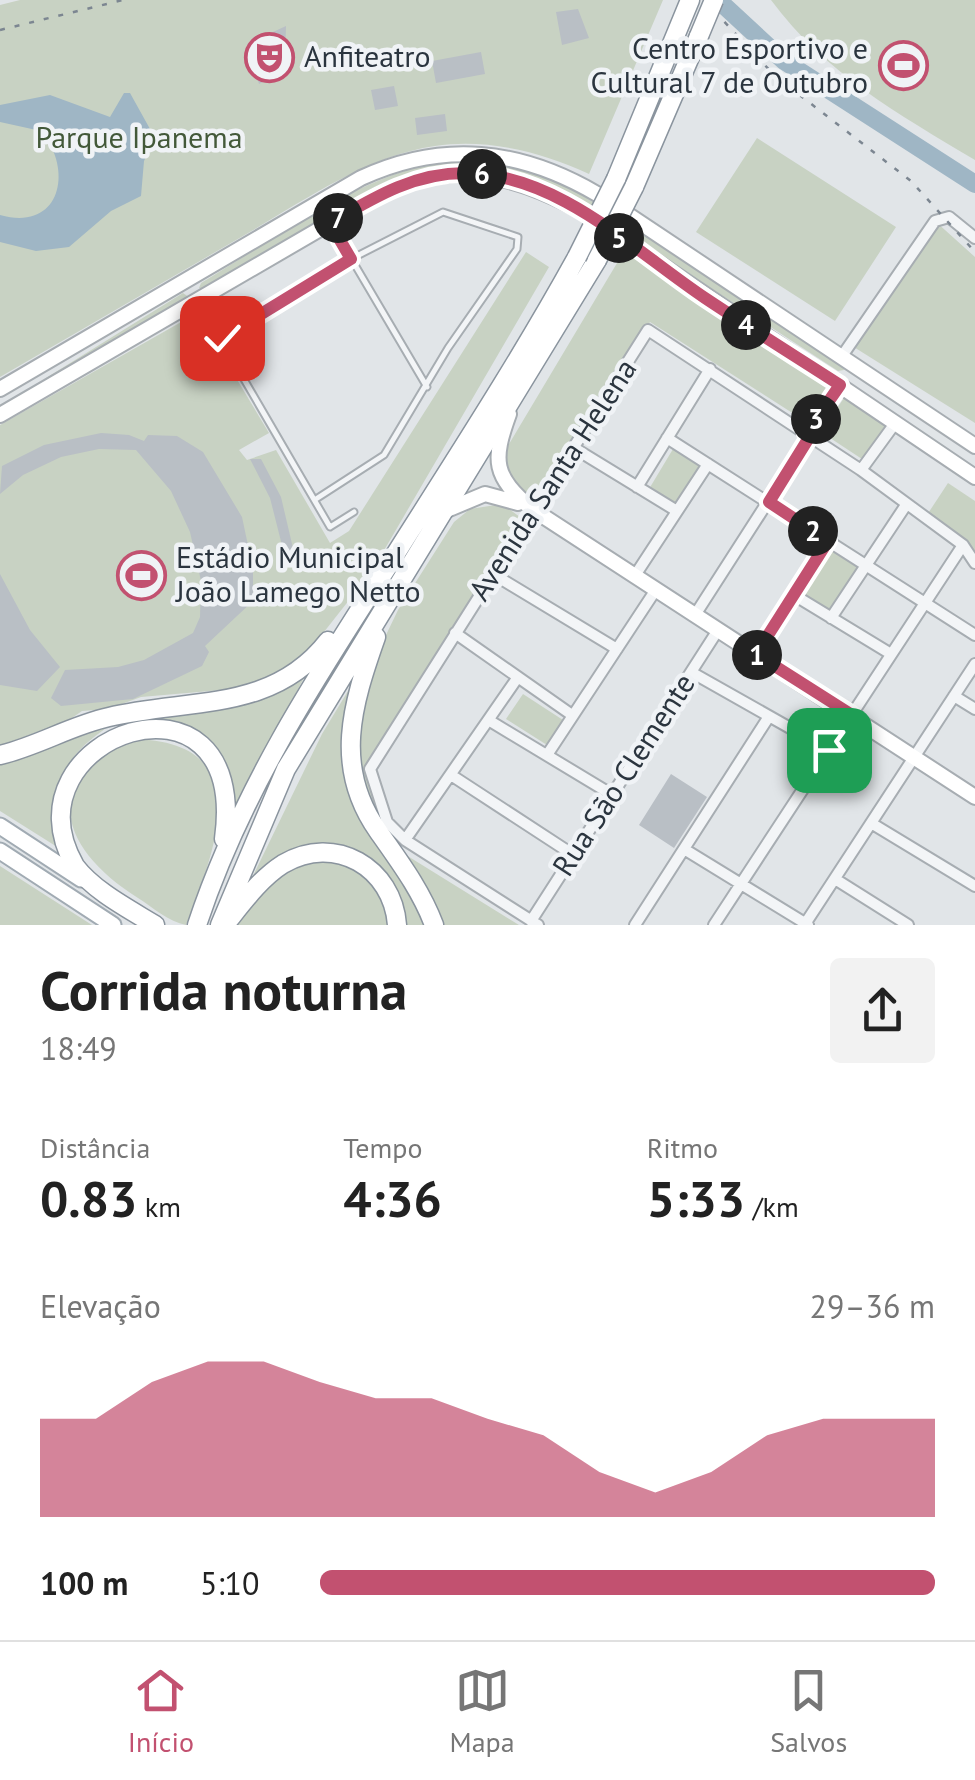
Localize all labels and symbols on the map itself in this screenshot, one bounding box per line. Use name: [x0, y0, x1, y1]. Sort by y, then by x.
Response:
place label: Centro Esportivo e Cultural 7 de Outubro: [591, 28, 868, 101]
theatre icon: Anfiteatro: [243, 31, 295, 83]
place label: Anfiteatro: [304, 36, 431, 75]
sports icon: Centro Esportivo e Cultural 7 de Outubro: [877, 40, 929, 92]
park label: Parque Ipanema: [35, 117, 243, 156]
pin: 6: [457, 149, 507, 199]
pin: 7: [313, 193, 363, 243]
pin: 5: [594, 213, 644, 263]
pin: [180, 296, 265, 381]
pin: 4: [721, 300, 771, 350]
street label: Avenida Santa Helena: [459, 351, 644, 607]
pin: 3: [791, 394, 841, 444]
pin: 2: [788, 506, 838, 556]
place label: Estádio Municipal João Lamego Netto: [174, 537, 421, 610]
sports icon: Estádio Municipal João Lamego Netto: [115, 549, 167, 601]
pin: 1: [732, 630, 782, 680]
street label: Rua São Clemente: [543, 666, 703, 883]
pin: [787, 708, 872, 793]

